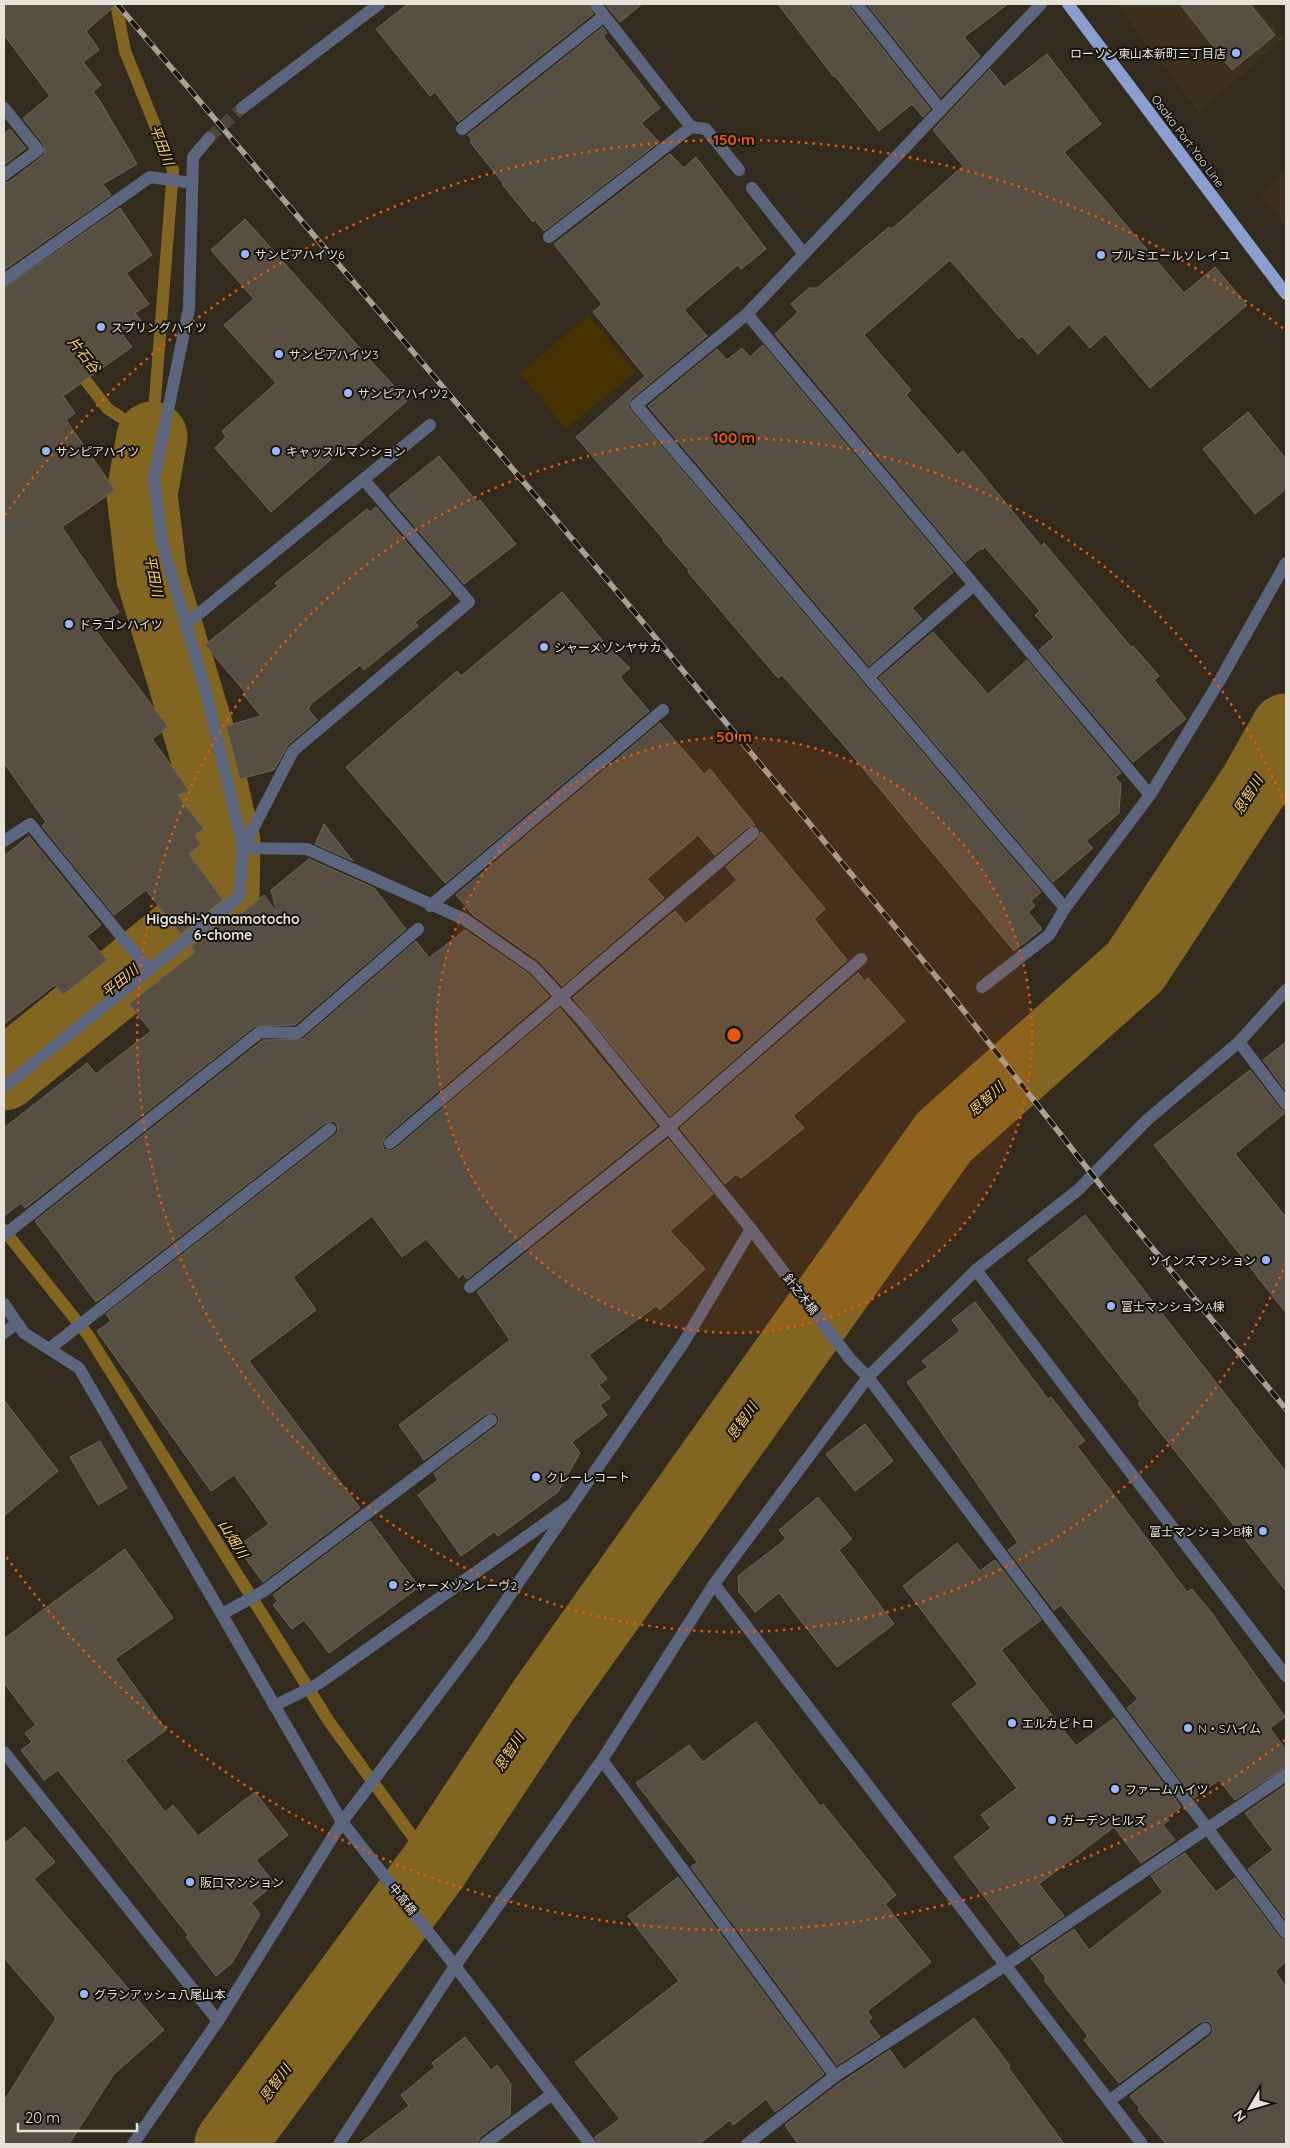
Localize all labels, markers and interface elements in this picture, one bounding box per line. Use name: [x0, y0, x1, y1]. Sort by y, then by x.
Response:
place label: ローソン東山本新町三丁目店: [1070, 46, 1226, 61]
marker: ローソン東山本新町三丁目店: [1230, 47, 1242, 59]
street label: Osaka Port Yao Line: [1148, 92, 1228, 190]
water label: 平田川: [146, 122, 179, 170]
text: 150 m: [713, 130, 755, 149]
place label: サンピアハイツ6: [255, 247, 345, 262]
marker: サンピアハイツ6: [239, 248, 251, 260]
place label: プルミエールソレイユ: [1111, 248, 1231, 263]
marker: プルミエールソレイユ: [1095, 249, 1107, 261]
place label: スプリングハイツ: [111, 320, 207, 335]
marker: スプリングハイツ: [95, 321, 107, 333]
water label: 片石谷: [64, 333, 105, 378]
place label: サンピアハイツ3: [289, 347, 379, 362]
marker: サンピアハイツ3: [273, 348, 285, 360]
place label: サンピアハイツ2: [358, 386, 448, 401]
marker: サンピアハイツ2: [342, 387, 354, 399]
text: 100 m: [713, 428, 755, 447]
place label: サンピアハイツ: [56, 444, 139, 459]
place label: キャッスルマンション: [286, 444, 406, 459]
marker: サンピアハイツ: [40, 445, 52, 457]
marker: キャッスルマンション: [270, 445, 282, 457]
water label: 平田川: [141, 554, 167, 600]
place label: ドラゴンハイツ: [79, 617, 163, 632]
marker: ドラゴンハイツ: [63, 618, 75, 630]
place label: シャーメゾンヤサカ: [554, 640, 662, 655]
marker: シャーメゾンヤサカ: [538, 641, 550, 653]
text: 50 m: [716, 727, 752, 746]
water label: 恩智川: [1229, 771, 1268, 818]
district label: Higashi-Yamamotocho 6-chome: [146, 910, 300, 944]
water label: 平田川: [98, 960, 144, 1001]
centre of rings: [725, 1026, 743, 1044]
water label: 恩智川: [964, 1077, 1009, 1120]
place label: ツインズマンション: [1148, 1253, 1256, 1268]
marker: ツインズマンション: [1260, 1254, 1272, 1266]
street label: 針之木橋: [780, 1270, 822, 1318]
place label: 富士マンションA棟: [1121, 1299, 1225, 1314]
marker: 富士マンションA棟: [1105, 1300, 1117, 1312]
water label: 恩智川: [723, 1397, 763, 1443]
place label: クレーレコート: [546, 1470, 630, 1485]
marker: クレーレコート: [530, 1471, 542, 1483]
water label: 山畑川: [214, 1516, 253, 1563]
place label: 富士マンションB棟: [1149, 1524, 1253, 1539]
marker: 富士マンションB棟: [1257, 1525, 1269, 1537]
place label: シャーメゾンレーヴ2: [403, 1578, 518, 1593]
marker: シャーメゾンレーヴ2: [387, 1579, 399, 1591]
place label: エルカピトロ: [1022, 1716, 1094, 1731]
marker: エルカピトロ: [1006, 1717, 1018, 1729]
place label: N・Sハイム: [1198, 1721, 1261, 1736]
marker: N・Sハイム: [1182, 1722, 1194, 1734]
water label: 恩智川: [490, 1728, 529, 1775]
place label: ファームハイツ: [1125, 1782, 1208, 1797]
marker: ファームハイツ: [1109, 1783, 1121, 1795]
place label: ガーデンヒルズ: [1062, 1813, 1146, 1828]
marker: ガーデンヒルズ: [1046, 1814, 1058, 1826]
place label: 阪口マンション: [200, 1875, 284, 1890]
marker: 阪口マンション: [184, 1876, 196, 1888]
street label: 中高橋: [386, 1880, 420, 1918]
place label: グランアッシュ八尾山本: [94, 1987, 226, 2002]
marker: グランアッシュ八尾山本: [78, 1988, 90, 2000]
water label: 恩智川: [255, 2059, 296, 2105]
north arrow: [1225, 2083, 1275, 2133]
scale bar: [18, 2100, 136, 2132]
text: N: [1229, 2106, 1250, 2126]
text: 20 m: [25, 2108, 60, 2127]

